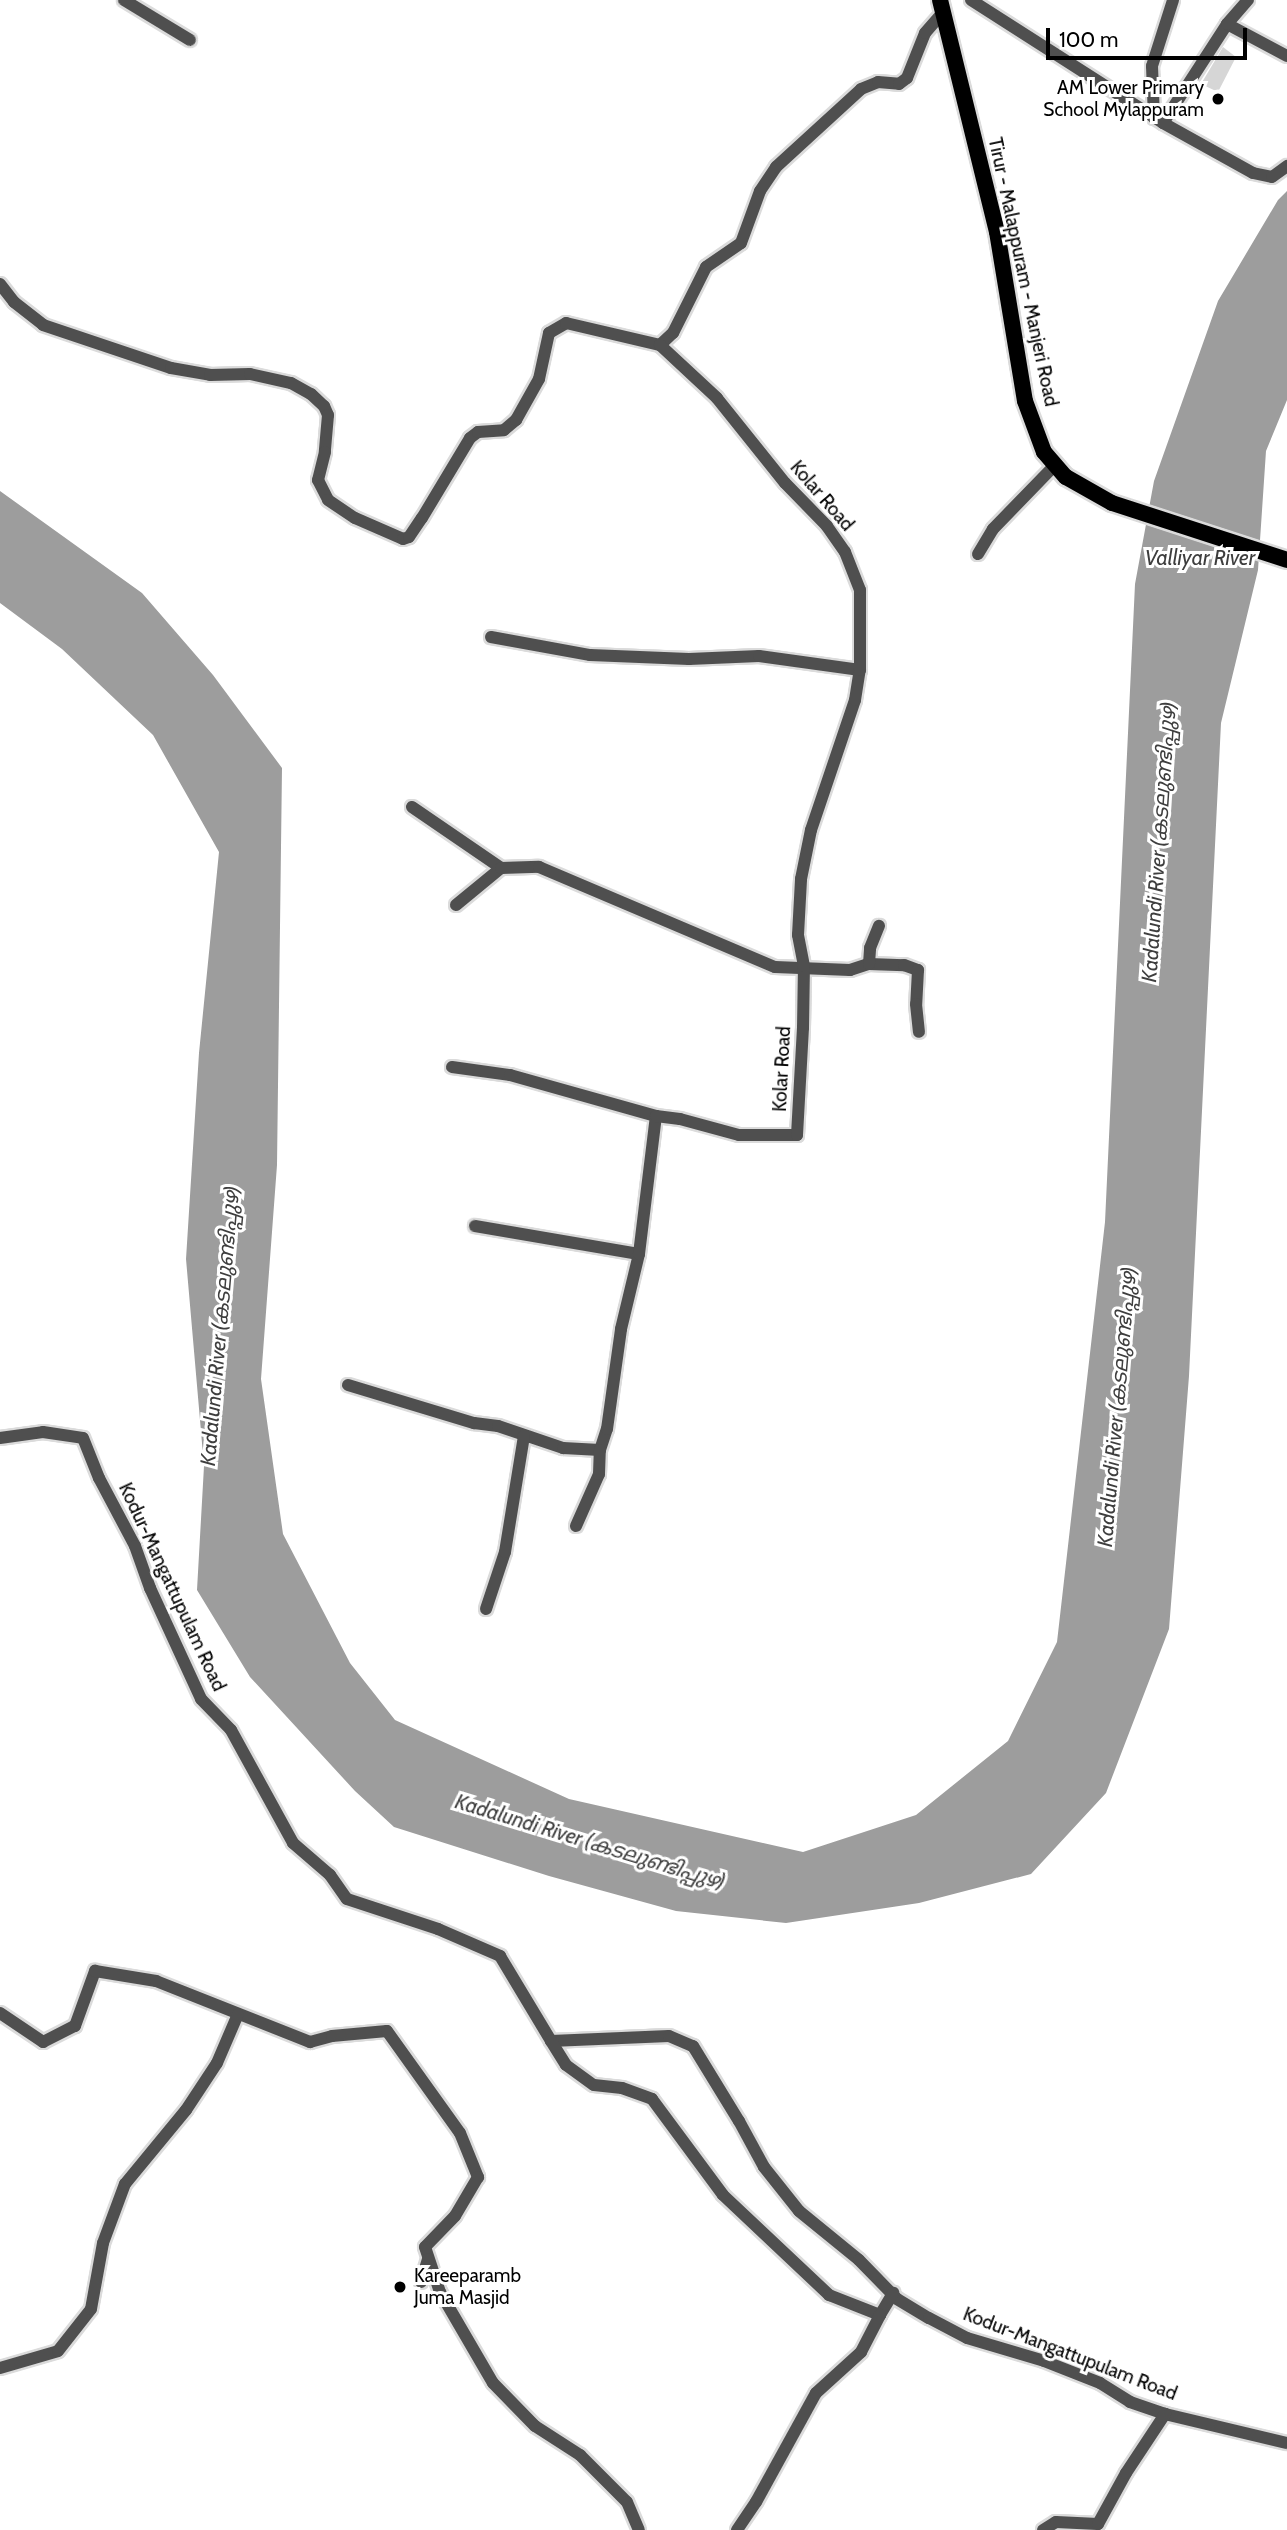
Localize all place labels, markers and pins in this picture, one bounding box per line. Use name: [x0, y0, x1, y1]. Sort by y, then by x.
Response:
place label: AM Lower Primary School Mylappuram: [1043, 77, 1204, 121]
marker: AM Lower Primary School Mylappuram: [1210, 91, 1226, 107]
place label: Kareeparamb Juma Masjid: [414, 2265, 521, 2309]
marker: Kareeparamb Juma Masjid: [392, 2279, 408, 2295]

